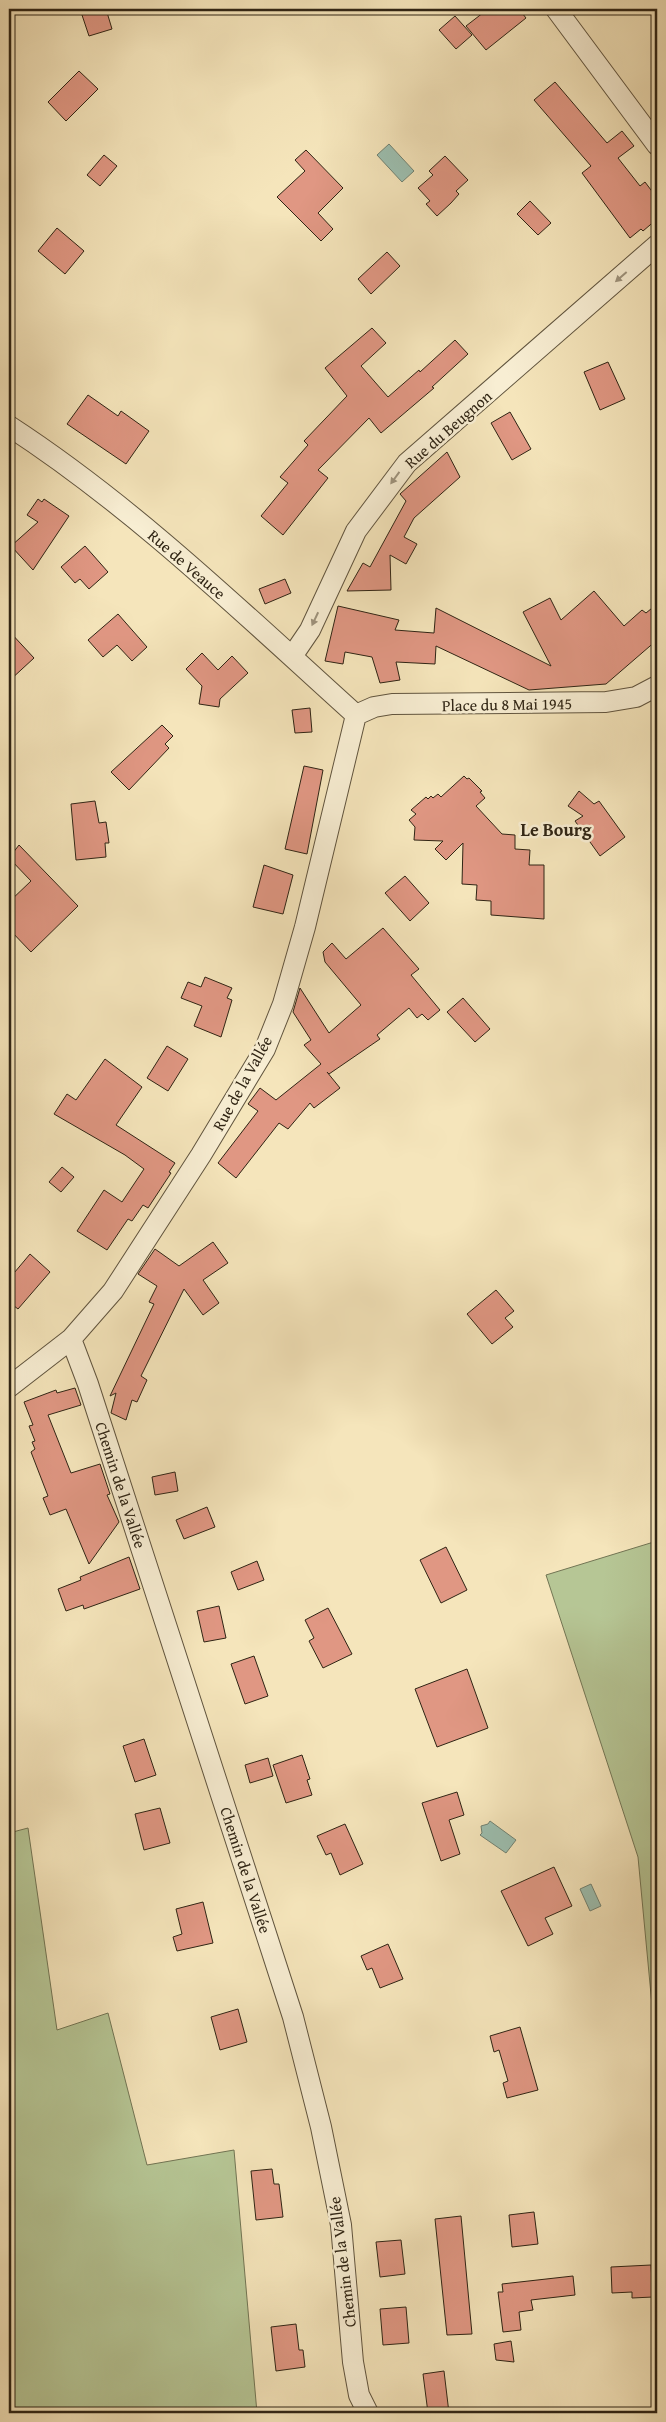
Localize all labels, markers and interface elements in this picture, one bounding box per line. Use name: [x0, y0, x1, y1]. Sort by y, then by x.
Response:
one-way arrow: [615, 271, 627, 283]
street label: Rue du Beugnon: [399, 384, 497, 474]
one-way arrow: [390, 471, 401, 484]
street label: Rue de Veauce: [143, 523, 231, 605]
one-way arrow: [311, 612, 319, 626]
street label: Place du 8 Mai 1945: [442, 691, 572, 717]
district label: Le Bourg: [521, 816, 592, 843]
street label: Rue de la Vallée: [206, 1031, 278, 1135]
street label: Chemin de la Vallée: [89, 1419, 153, 1551]
street label: Chemin de la Vallée: [214, 1804, 278, 1936]
street label: Chemin de la Vallée: [322, 2195, 362, 2329]

